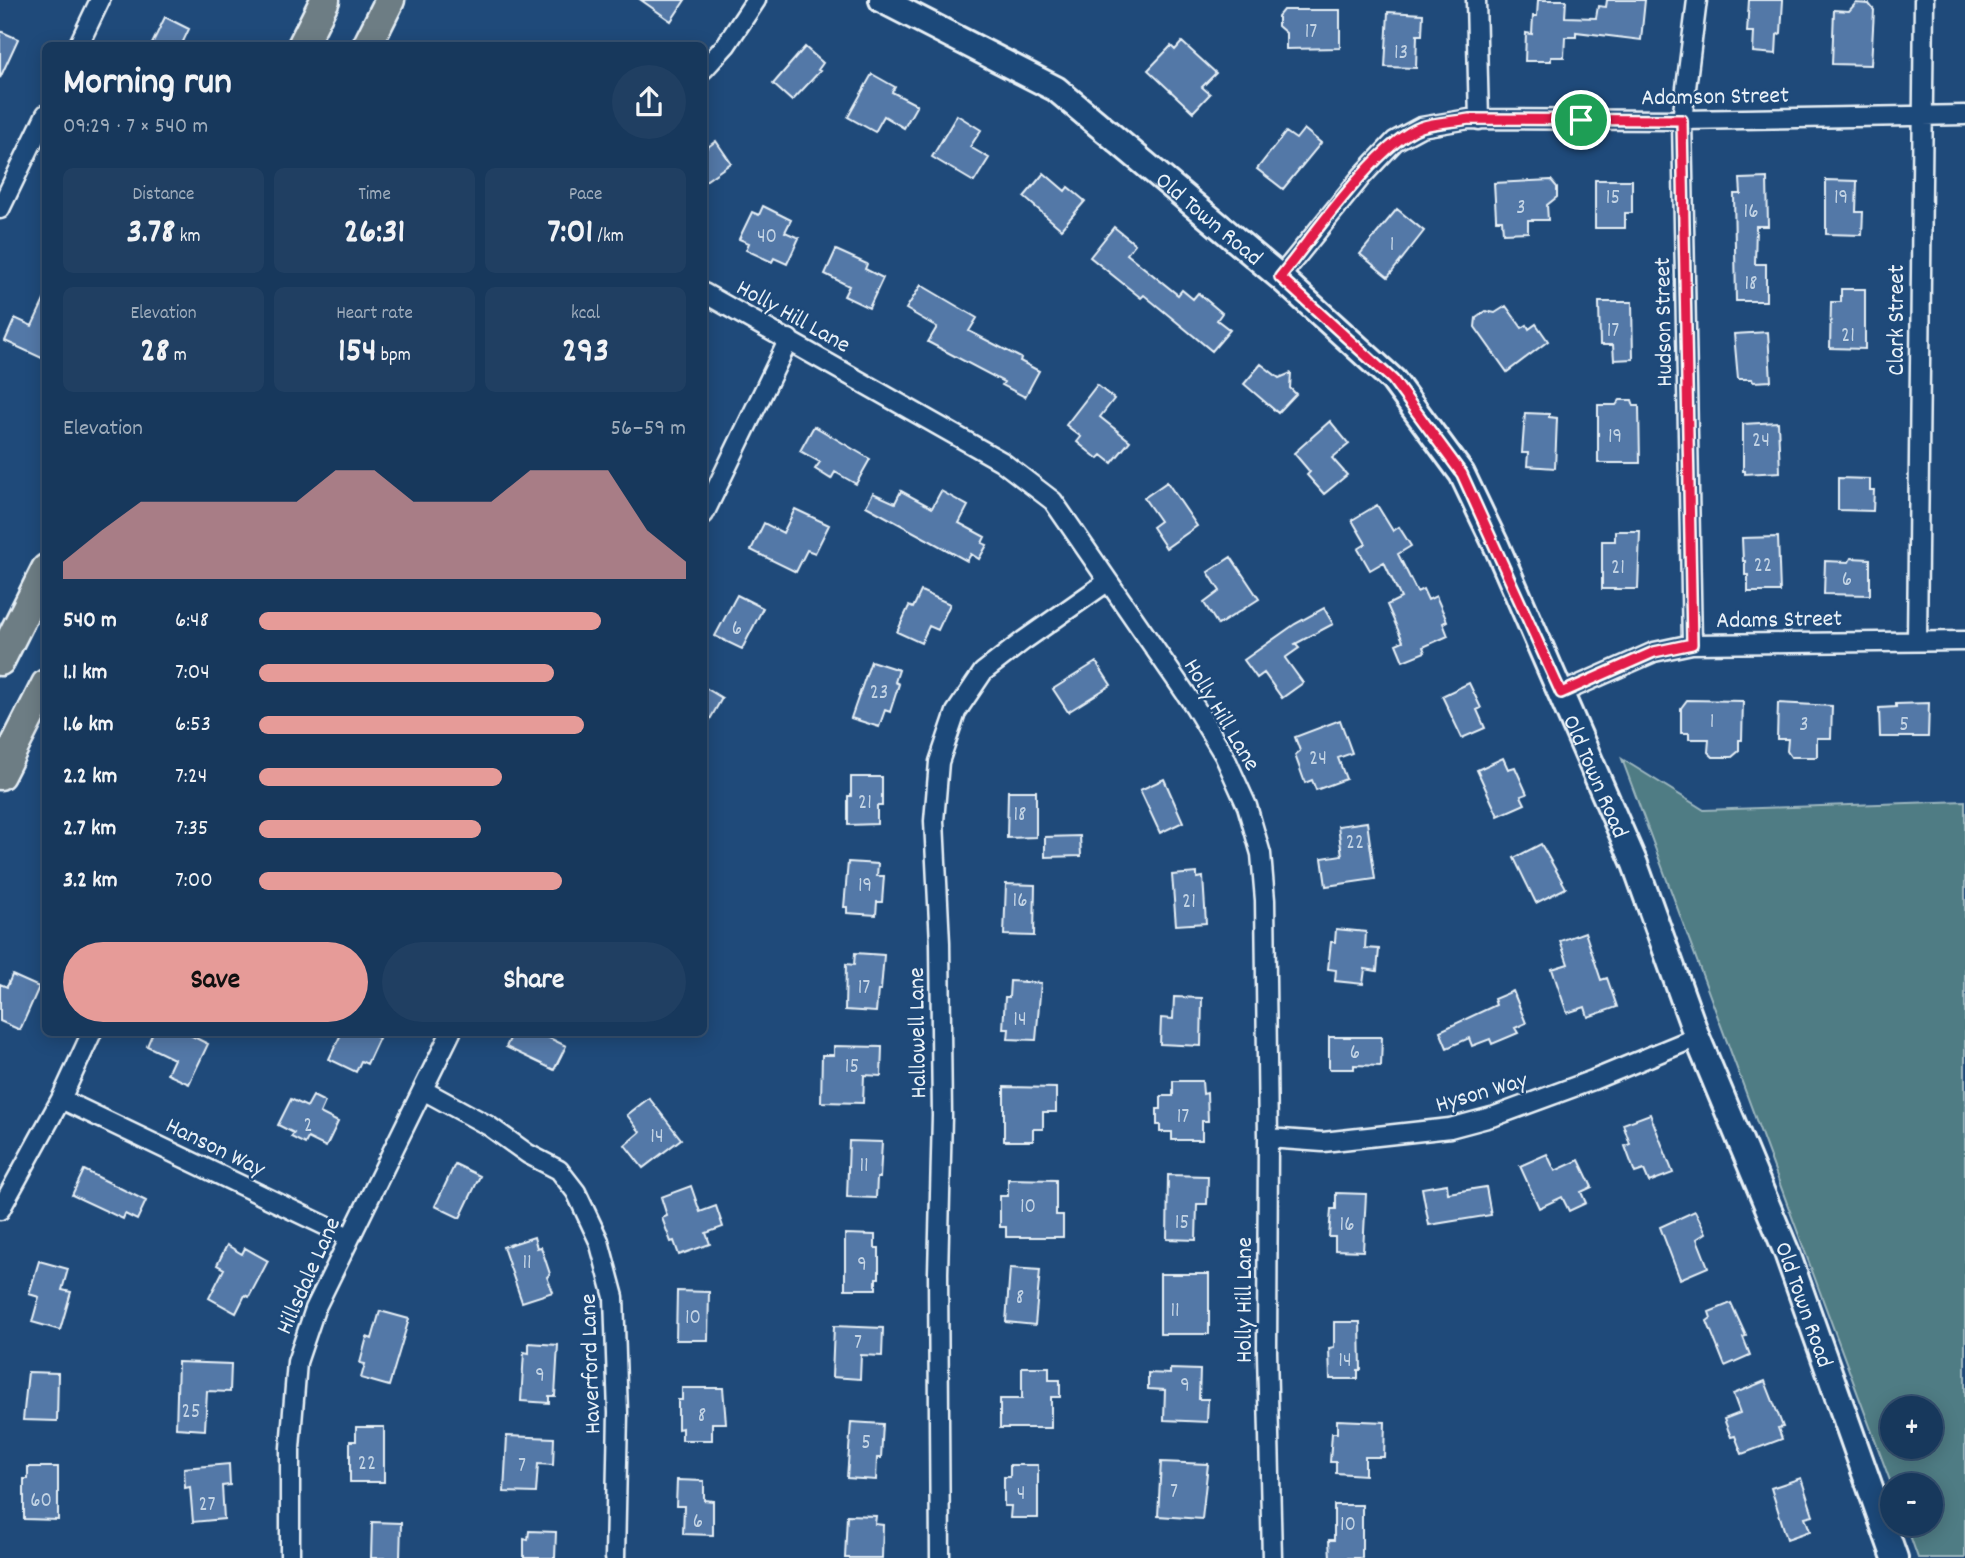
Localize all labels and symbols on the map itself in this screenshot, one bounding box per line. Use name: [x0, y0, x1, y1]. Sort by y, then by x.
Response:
house number: 17: [1305, 18, 1317, 48]
house number: 13: [1394, 39, 1408, 69]
street label: Adamson Street: [1641, 80, 1789, 116]
pin: [1551, 90, 1611, 150]
street label: Old Town Road: [1146, 165, 1269, 275]
house number: 15: [1606, 184, 1620, 214]
house number: 19: [1834, 184, 1848, 214]
house number: 3: [1516, 194, 1526, 224]
house number: 16: [1744, 198, 1758, 228]
house number: 40: [757, 223, 777, 253]
house number: 1: [1390, 231, 1394, 261]
street label: Hudson Street: [1647, 257, 1683, 387]
street label: Clark Street: [1881, 264, 1915, 376]
house number: 18: [1744, 270, 1758, 300]
street label: Holly Hill Lane: [729, 272, 856, 363]
house number: 17: [1607, 317, 1619, 347]
house number: 21: [1841, 322, 1855, 352]
house number: 19: [1608, 423, 1622, 453]
house number: 24: [1752, 427, 1770, 457]
house number: 22: [1754, 552, 1772, 582]
house number: 21: [1611, 554, 1625, 584]
house number: 6: [1842, 566, 1852, 596]
street label: Adams Street: [1716, 603, 1842, 639]
house number: 6: [732, 615, 742, 645]
street label: Holly Hill Lane: [1173, 653, 1267, 778]
house number: 23: [870, 679, 888, 709]
house number: 1: [1710, 708, 1714, 738]
street label: Old Town Road: [1552, 710, 1636, 844]
house number: 3: [1799, 711, 1809, 741]
house number: 5: [1899, 711, 1909, 741]
house number: 24: [1309, 745, 1327, 775]
house number: 21: [858, 789, 872, 819]
house number: 18: [1013, 801, 1027, 831]
house number: 22: [1346, 829, 1364, 859]
house number: 19: [858, 872, 872, 902]
house number: 16: [1013, 887, 1027, 917]
house number: 21: [1182, 888, 1196, 918]
street label: Hallowell Lane: [901, 967, 937, 1099]
house number: 17: [858, 974, 870, 1004]
house number: 14: [1013, 1006, 1027, 1036]
house number: 6: [1350, 1039, 1360, 1069]
house number: 15: [845, 1053, 859, 1083]
street label: Hyson Way: [1432, 1064, 1533, 1123]
house number: 17: [1177, 1103, 1189, 1133]
street label: Hanson Way: [159, 1110, 271, 1188]
house number: 2: [303, 1112, 313, 1142]
house number: 14: [650, 1123, 664, 1153]
house number: 11: [859, 1152, 869, 1182]
house number: 10: [1020, 1193, 1036, 1223]
house number: 15: [1175, 1209, 1189, 1239]
house number: 16: [1340, 1211, 1354, 1241]
street label: Hillsdale Lane: [269, 1212, 351, 1340]
street label: Holly Hill Lane: [1229, 1237, 1263, 1363]
street label: Old Town Road: [1764, 1237, 1840, 1373]
house number: 11: [522, 1249, 532, 1279]
house number: 9: [857, 1251, 867, 1281]
house number: 8: [1016, 1284, 1024, 1314]
street label: Haverford Lane: [573, 1293, 611, 1435]
house number: 11: [1170, 1297, 1180, 1327]
house number: 10: [685, 1304, 701, 1334]
house number: 7: [854, 1329, 862, 1359]
house number: 14: [1338, 1347, 1352, 1377]
house number: 9: [535, 1362, 545, 1392]
house number: 9: [1180, 1372, 1190, 1402]
house number: 25: [182, 1398, 200, 1428]
house number: 8: [698, 1402, 706, 1432]
house number: 5: [861, 1429, 871, 1459]
house number: 22: [358, 1450, 376, 1480]
house number: 7: [518, 1452, 526, 1482]
house number: 7: [1170, 1478, 1178, 1508]
house number: 4: [1017, 1480, 1025, 1510]
house number: 60: [30, 1487, 52, 1517]
house number: 27: [198, 1491, 216, 1521]
house number: 6: [693, 1508, 703, 1538]
house number: 10: [1340, 1511, 1356, 1541]

